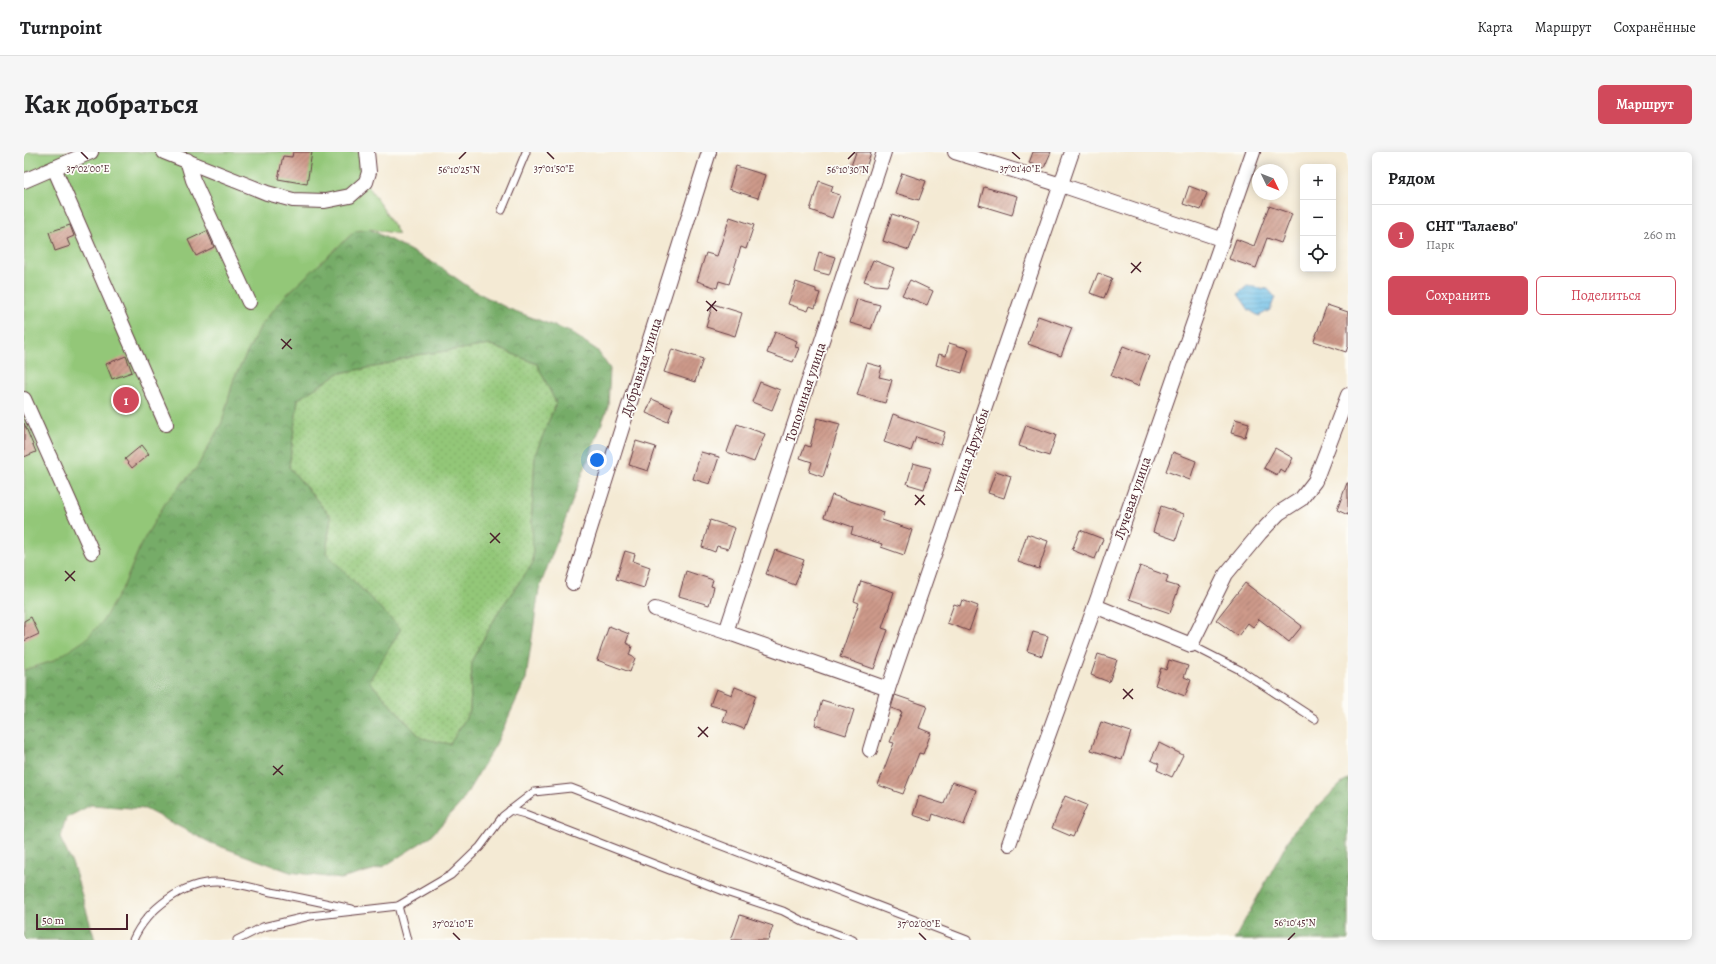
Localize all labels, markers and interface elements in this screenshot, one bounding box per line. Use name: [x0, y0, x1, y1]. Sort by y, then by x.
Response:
text: Turnpoint: [20, 15, 102, 41]
text: Карта: [1478, 18, 1513, 37]
text: Маршрут: [1535, 18, 1591, 37]
text: Сохранённые: [1613, 18, 1696, 37]
text: Как добраться: [24, 85, 199, 123]
button: Маршрут: [1598, 85, 1692, 124]
text: 37°02'00"E: [67, 162, 109, 175]
text: 37°01'50"E: [534, 162, 574, 175]
text: 37°01'40"E: [1000, 162, 1040, 175]
text: 56°10'25"N: [438, 163, 480, 176]
text: 56°10'30"N: [827, 163, 869, 176]
north arrow: [1252, 164, 1288, 200]
map controls: [1300, 164, 1336, 272]
button: +: [1300, 164, 1336, 200]
text: Рядом: [1388, 167, 1435, 190]
button: −: [1300, 200, 1336, 236]
text: СНТ "Талаево": [1426, 216, 1518, 236]
text: 1: [1399, 226, 1403, 243]
text: 260 m: [1643, 226, 1676, 243]
button: locate: [1300, 236, 1336, 272]
text: Парк: [1426, 236, 1455, 253]
button: Сохранить: [1388, 276, 1528, 315]
button: Поделиться: [1536, 276, 1676, 315]
street label: Дубравная улица: [617, 315, 667, 419]
street label: Тополиная улица: [780, 339, 831, 445]
pin: 1: [113, 385, 139, 415]
street label: улица Дружбы: [947, 405, 994, 496]
your location: [587, 450, 607, 470]
street label: Лучевая улица: [1109, 454, 1156, 542]
scale bar: [36, 912, 128, 931]
text: 50 m: [42, 913, 64, 928]
text: 56°10'45"N: [1274, 916, 1316, 929]
text: 37°02'10"E: [433, 917, 474, 930]
text: 37°02'00"E: [898, 917, 940, 930]

